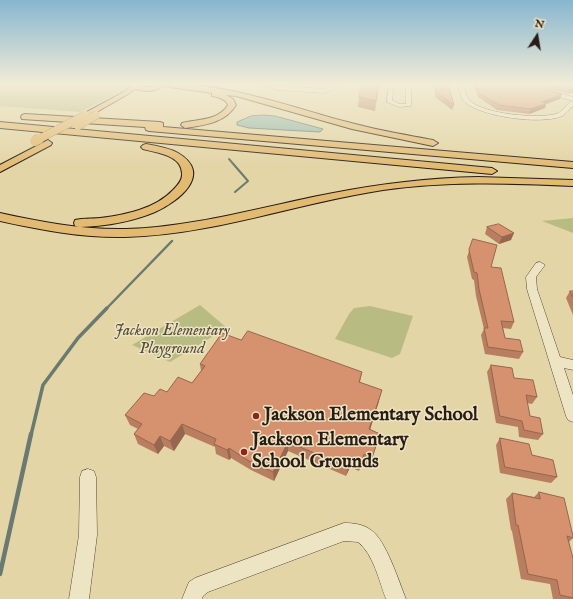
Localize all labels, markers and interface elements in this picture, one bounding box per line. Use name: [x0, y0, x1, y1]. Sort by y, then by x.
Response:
north arrow: [517, 16, 557, 56]
text: N: [533, 16, 546, 32]
park label: Jackson Elementary Playground: [114, 322, 230, 360]
place label: Jackson Elementary School: [264, 405, 478, 427]
marker: Jackson Elementary School: [251, 411, 261, 421]
place label: Jackson Elementary School Grounds: [252, 430, 408, 474]
marker: Jackson Elementary School Grounds: [239, 447, 249, 457]

